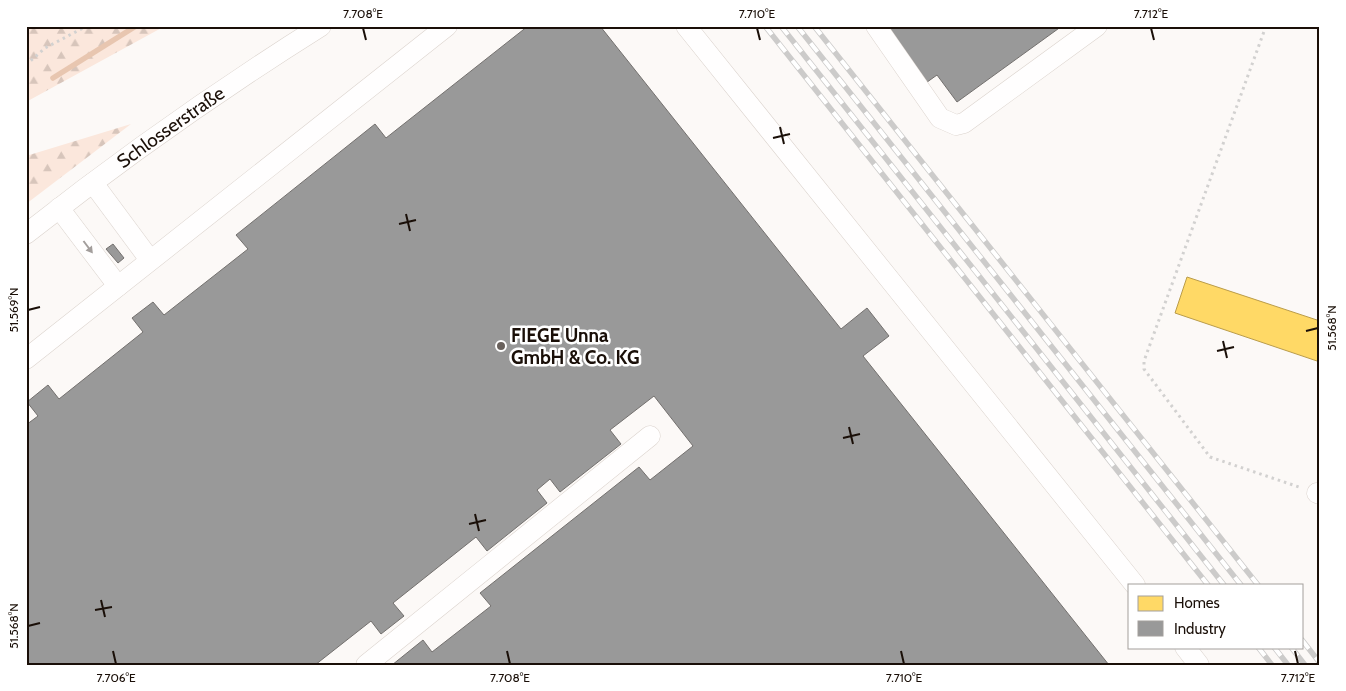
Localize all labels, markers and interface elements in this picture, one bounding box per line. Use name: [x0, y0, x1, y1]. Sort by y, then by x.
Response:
text: 7.708°E: [343, 6, 383, 21]
text: 7.710°E: [739, 6, 776, 21]
text: 7.712°E: [1134, 6, 1169, 21]
street label: Schlosserstraße: [113, 81, 229, 173]
one-way arrow: [83, 240, 94, 253]
text: 51.569°N: [6, 288, 21, 332]
text: 51.568°N: [1324, 305, 1339, 351]
place label: FIEGE Unna GmbH & Co. KG: [511, 324, 640, 369]
marker: FIEGE Unna GmbH & Co. KG: [495, 340, 507, 352]
legend: [1128, 584, 1304, 648]
text: Homes: [1174, 594, 1220, 612]
text: 51.568°N: [6, 603, 21, 649]
text: Industry: [1174, 620, 1226, 638]
text: 7.706°E: [96, 670, 136, 685]
text: 7.708°E: [490, 670, 530, 685]
text: 7.710°E: [886, 670, 923, 685]
text: 7.712°E: [1281, 670, 1316, 685]

